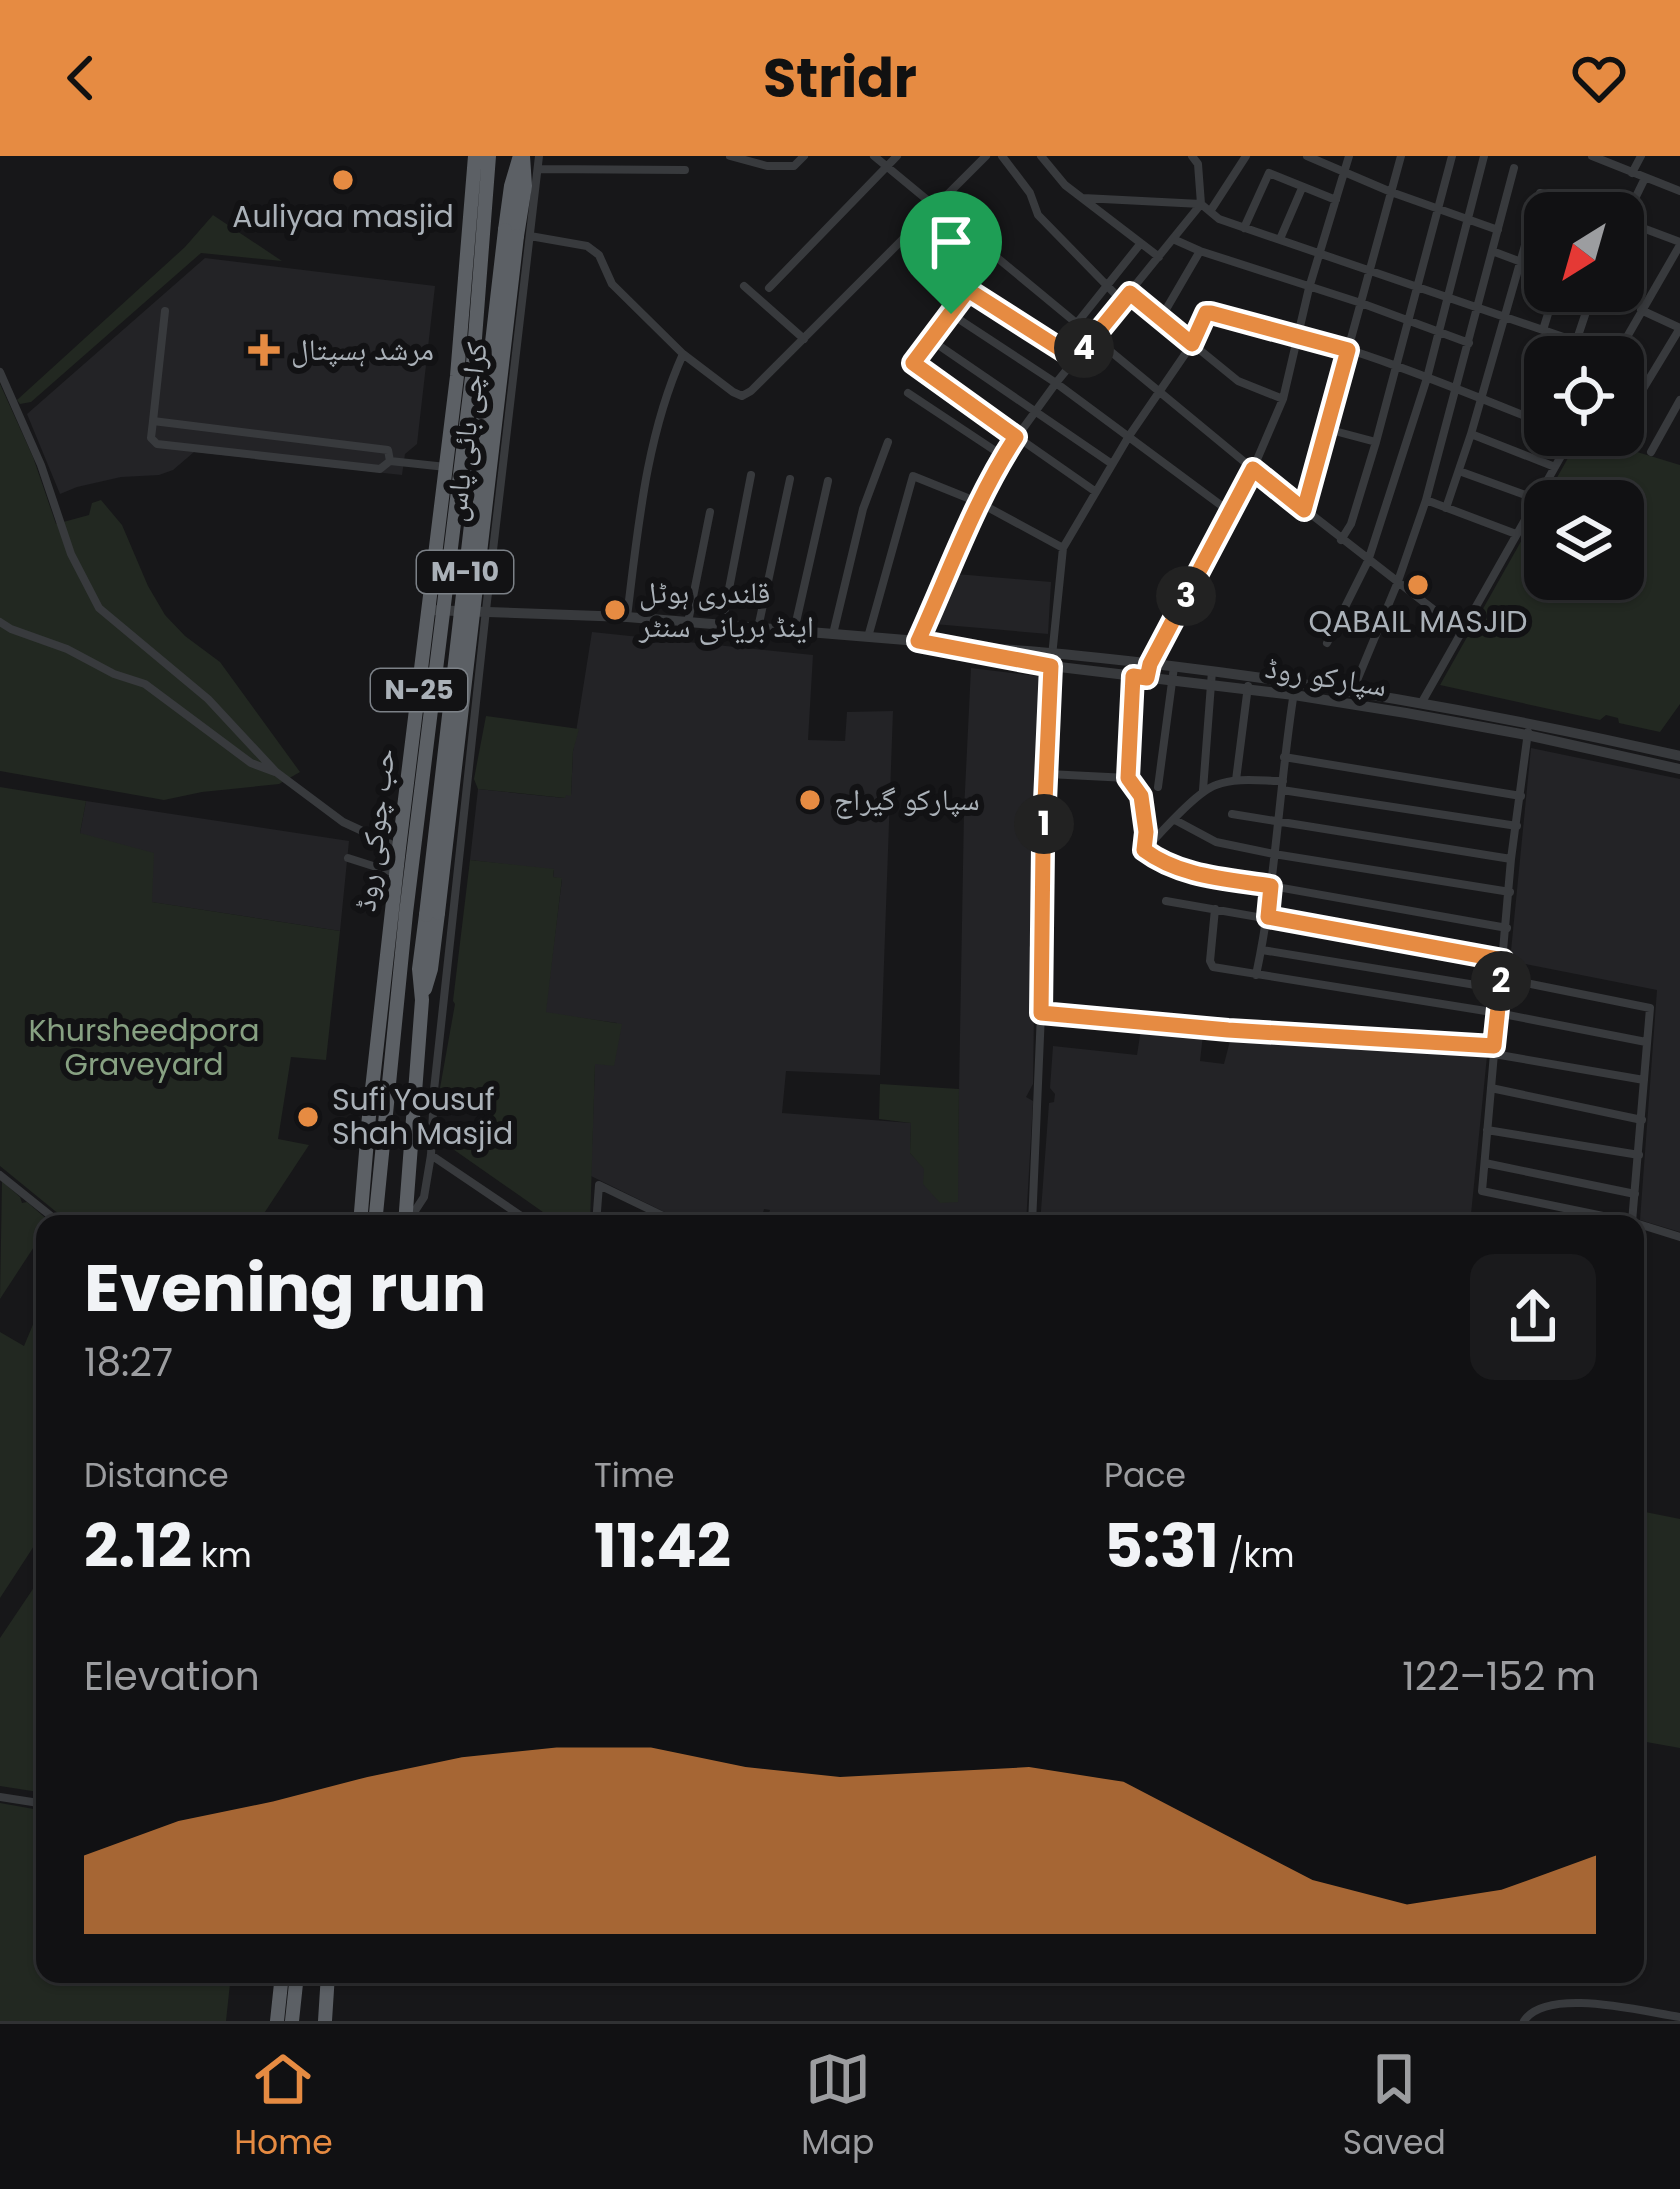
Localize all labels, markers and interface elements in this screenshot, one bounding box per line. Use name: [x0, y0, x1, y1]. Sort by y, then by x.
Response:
text: Stridr: [763, 40, 917, 116]
icon: back: [48, 45, 114, 111]
icon: heart: [1566, 45, 1632, 111]
marker: Auliyaa masjid: [330, 167, 356, 193]
pin: [900, 191, 1002, 314]
north arrow: [1524, 192, 1644, 312]
map controls: [1524, 192, 1644, 600]
place label: Auliyaa masjid: [232, 195, 454, 238]
icon: arrive: [918, 209, 984, 275]
pin: 4: [1054, 318, 1114, 378]
text: 4: [1073, 324, 1095, 371]
place label: مرشد ہسپتال: [291, 328, 434, 371]
marker: مرشد ہسپتال: [248, 334, 280, 366]
button: locate: [1524, 336, 1644, 456]
street label: کراچی بائی پاس: [433, 340, 498, 524]
button: layers: [1524, 480, 1644, 600]
road number: M-10: [417, 551, 513, 593]
pin: 3: [1156, 566, 1216, 626]
place label: قلندری ہوٹل اینڈ بریانی سنٹر: [638, 571, 814, 648]
text: 3: [1176, 572, 1196, 619]
marker: QABAIL MASJID: [1405, 572, 1431, 598]
marker: قلندری ہوٹل اینڈ بریانی سنٹر: [602, 597, 628, 623]
place label: QABAIL MASJID: [1309, 600, 1527, 643]
street label: سپارکو روڈ: [1262, 646, 1390, 707]
road number: N-25: [371, 669, 467, 711]
street label: حب چوکی روڈ: [343, 746, 406, 914]
place label: سپارکو گیراج: [834, 778, 980, 821]
marker: سپارکو گیراج: [797, 787, 823, 813]
pin: 1: [1014, 794, 1074, 854]
text: 1: [1038, 800, 1050, 847]
pin: 2: [1471, 951, 1531, 1011]
text: 2: [1492, 957, 1510, 1004]
park label: Khursheedpora Graveyard: [29, 1009, 259, 1086]
place label: Sufi Yousuf Shah Masjid: [332, 1078, 513, 1155]
marker: Sufi Yousuf Shah Masjid: [295, 1104, 321, 1130]
text: Evening run: [84, 1242, 486, 1334]
button: share: [1470, 1254, 1596, 1380]
text: 18:27: [84, 1335, 173, 1390]
text: Distance: [84, 1452, 229, 1499]
text: Time: [594, 1452, 674, 1499]
text: Pace: [1104, 1452, 1186, 1499]
text: 2.12: [84, 1504, 192, 1588]
text: 11:42: [594, 1504, 731, 1588]
text: 5:31: [1104, 1504, 1219, 1588]
text: km: [192, 1532, 252, 1579]
text: /km: [1219, 1532, 1294, 1579]
text: Elevation: [84, 1649, 260, 1704]
text: 122–152 m: [1402, 1649, 1596, 1704]
tab: Home: [234, 2046, 333, 2168]
tab: Map: [801, 2046, 874, 2168]
tab: Saved: [1343, 2046, 1446, 2168]

